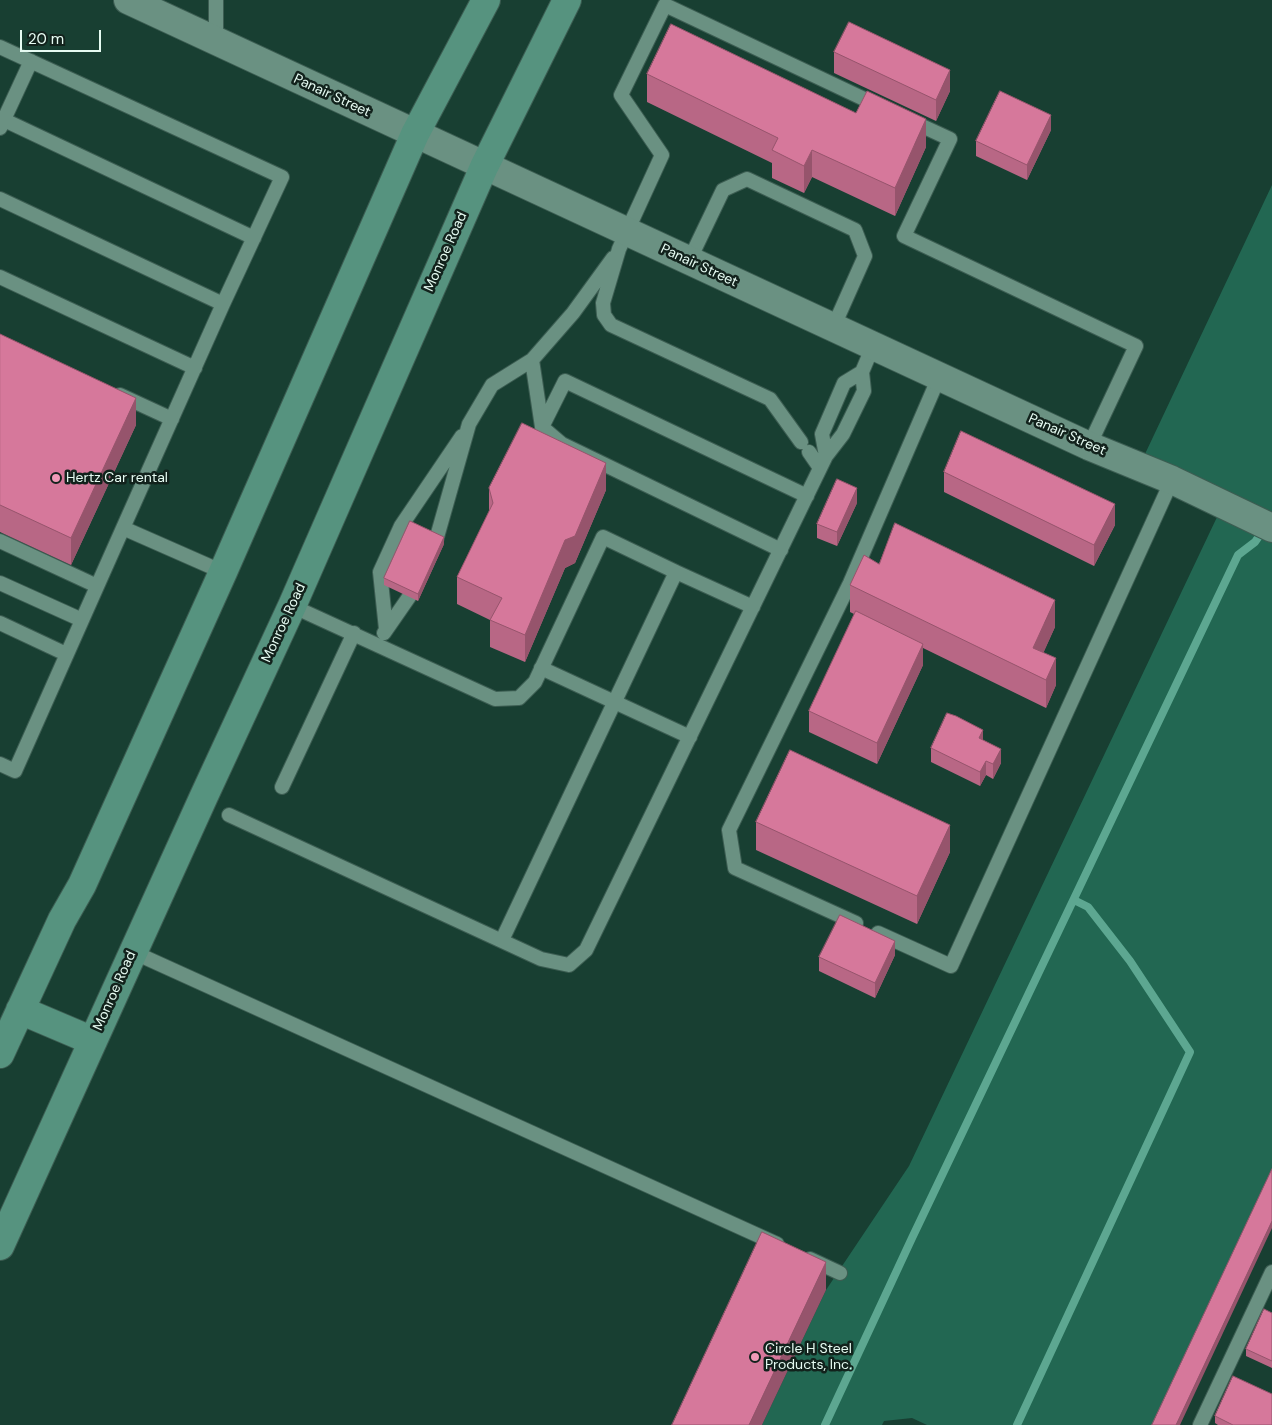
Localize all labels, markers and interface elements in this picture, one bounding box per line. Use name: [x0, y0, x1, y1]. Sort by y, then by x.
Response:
scale bar: [22, 20, 104, 52]
text: 20 m: [28, 29, 64, 49]
street label: Panair Street: [291, 71, 373, 121]
street label: Monroe Road: [421, 209, 471, 295]
street label: Panair Street: [658, 241, 740, 291]
street label: Panair Street: [1026, 410, 1108, 460]
place label: Hertz Car rental: [66, 470, 168, 486]
marker: Hertz Car rental: [50, 472, 62, 484]
street label: Monroe Road: [258, 581, 310, 665]
street label: Monroe Road: [90, 948, 140, 1034]
place label: Circle H Steel Products, Inc.: [765, 1341, 852, 1374]
marker: Circle H Steel Products, Inc.: [749, 1351, 761, 1363]

